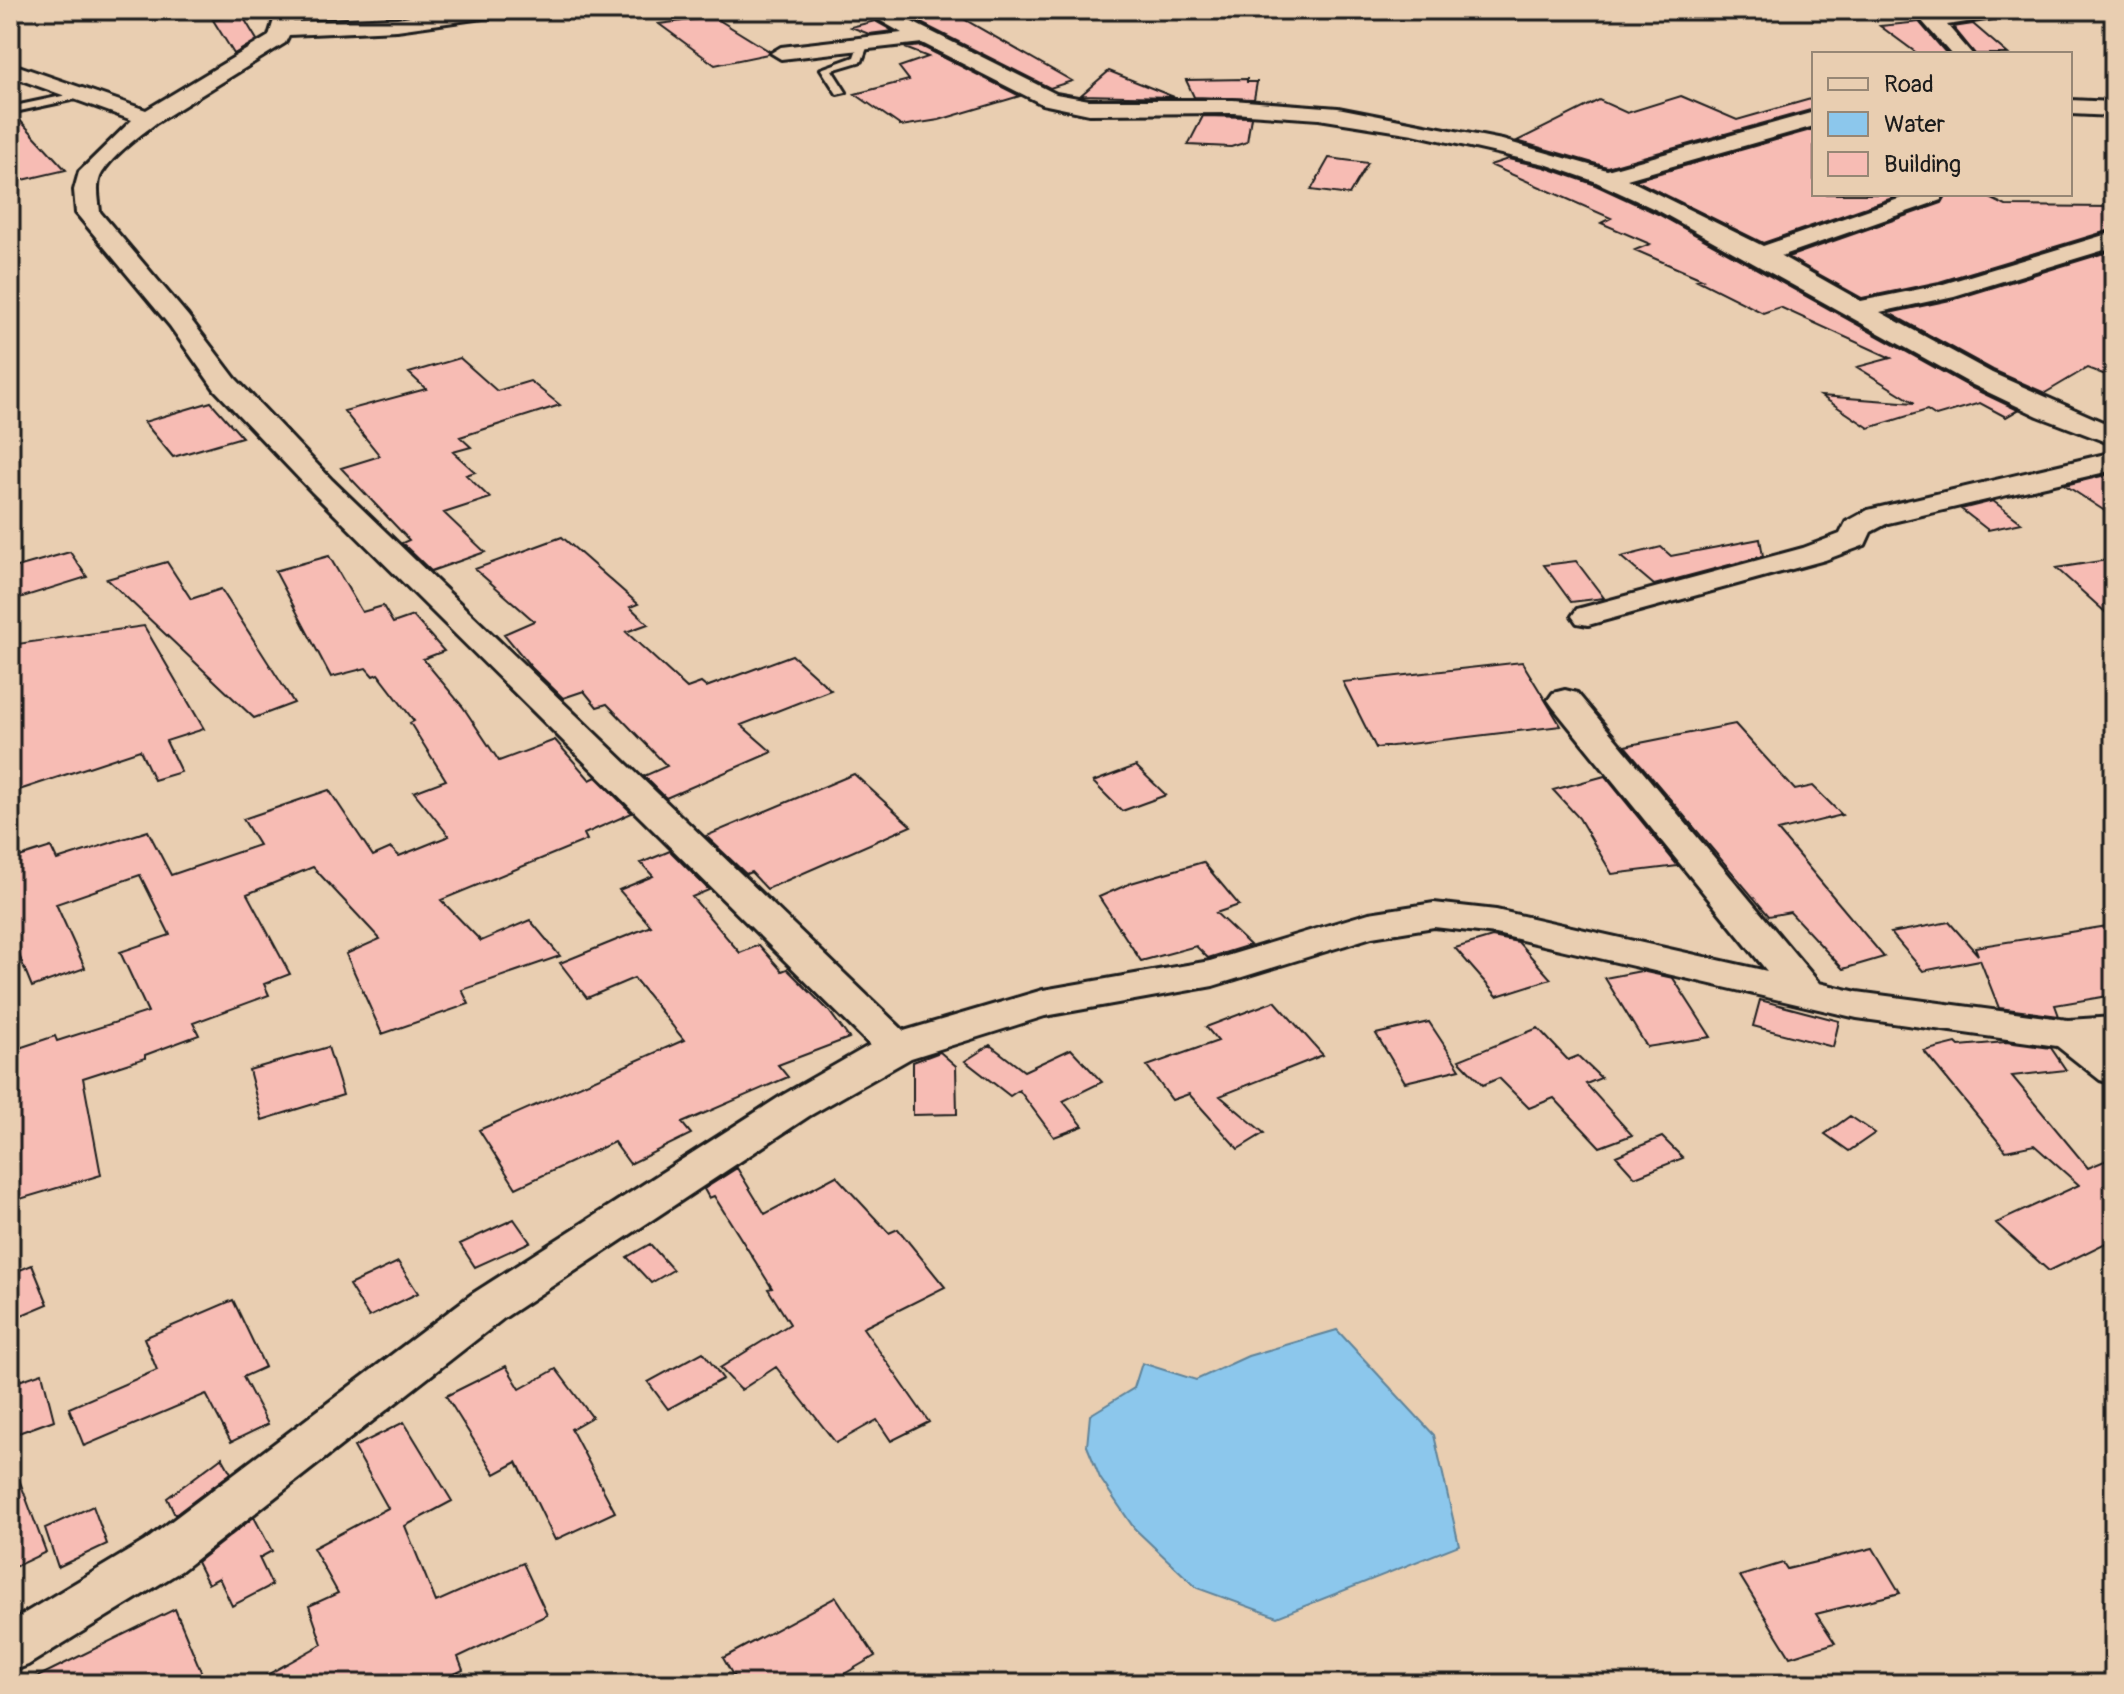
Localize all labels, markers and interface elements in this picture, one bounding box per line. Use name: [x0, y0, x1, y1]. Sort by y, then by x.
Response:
legend: [1812, 52, 2072, 196]
text: Road: [1884, 70, 1934, 99]
text: Water: [1884, 110, 1945, 139]
text: Building: [1884, 150, 1961, 179]

